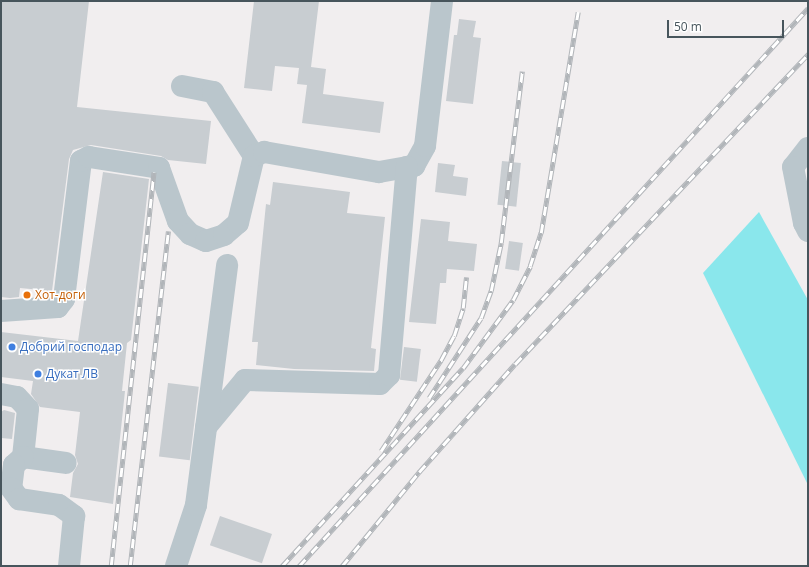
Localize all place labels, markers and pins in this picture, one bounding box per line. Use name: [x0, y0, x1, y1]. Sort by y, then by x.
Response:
place label: Хот-доги: [35, 288, 86, 302]
marker: Хот-доги: [22, 290, 32, 300]
place label: Добрий господар: [20, 340, 122, 354]
marker: Добрий господар: [7, 342, 17, 352]
place label: Дукат ЛВ: [46, 367, 98, 381]
marker: Дукат ЛВ: [33, 369, 43, 379]

